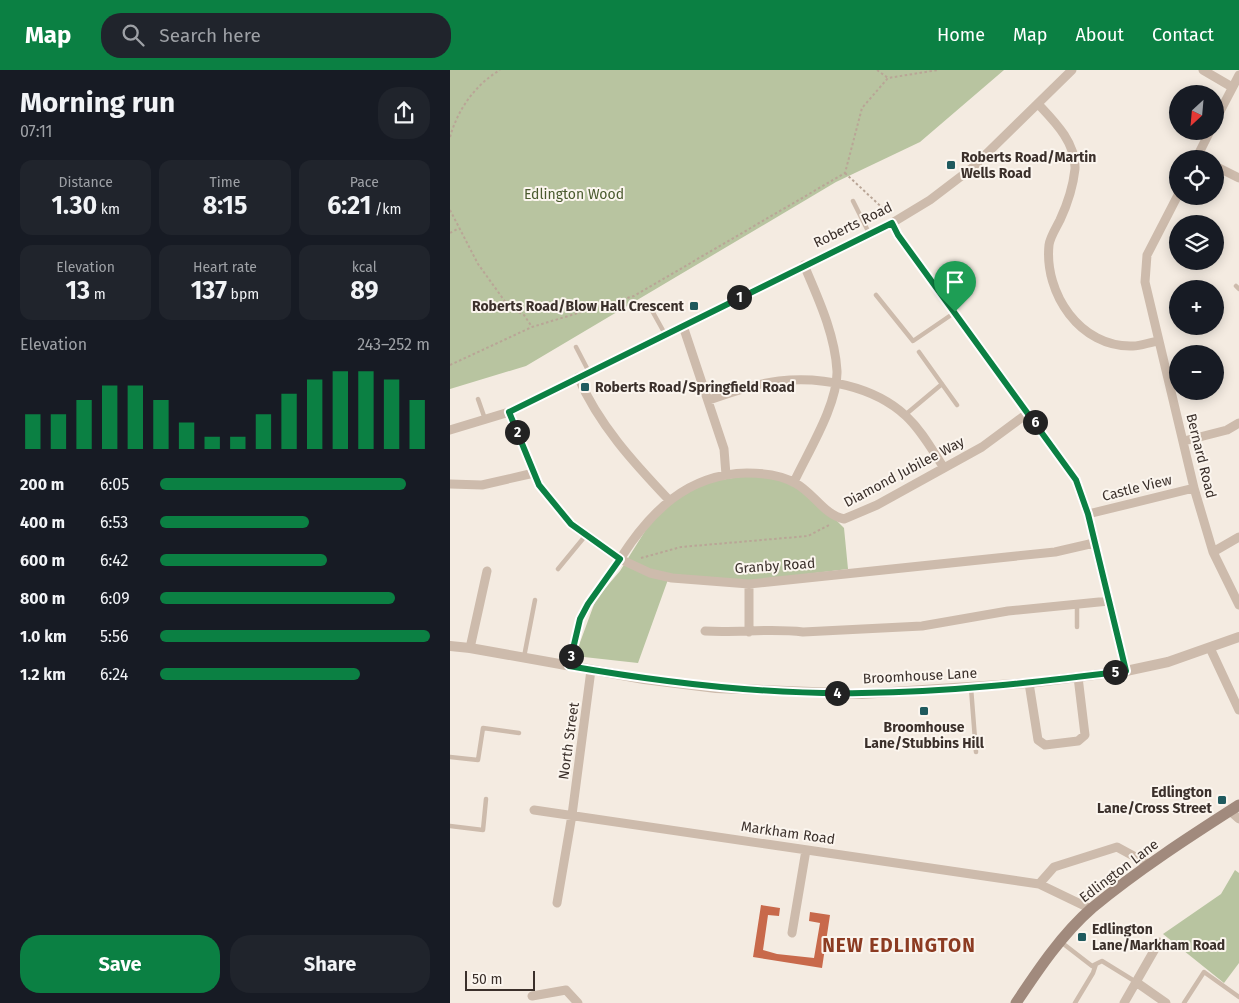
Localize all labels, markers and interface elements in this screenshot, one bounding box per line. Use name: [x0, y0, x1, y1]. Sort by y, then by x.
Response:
search box: [101, 13, 451, 58]
text: Map: [25, 21, 71, 49]
icon: search: [119, 21, 147, 49]
text: Search here: [159, 24, 261, 47]
text: Home: [937, 24, 985, 46]
text: Map: [1013, 24, 1047, 46]
text: About: [1075, 24, 1124, 46]
text: Contact: [1152, 24, 1214, 46]
north arrow: [1169, 85, 1224, 140]
map controls: [1169, 85, 1224, 400]
text: Morning run: [20, 86, 175, 119]
button: share: [378, 87, 430, 139]
text: 07:11: [20, 122, 53, 141]
place label: Roberts Road/Martin Wells Road: [961, 149, 1096, 182]
button: locate: [1169, 150, 1224, 205]
marker: Roberts Road/Martin Wells Road: [945, 159, 957, 171]
text: Distance: [59, 174, 113, 191]
text: Time: [210, 174, 240, 191]
text: Pace: [350, 174, 379, 191]
park label: Edlington Wood: [524, 186, 624, 203]
text: 1.30: [51, 191, 97, 221]
text: 8:15: [203, 191, 247, 221]
text: 6:21: [327, 191, 371, 221]
street label: Roberts Road: [811, 199, 895, 251]
text: km: [97, 201, 120, 218]
text: /km: [371, 201, 401, 218]
button: layers: [1169, 215, 1224, 270]
text: Elevation: [56, 259, 115, 276]
text: Heart rate: [193, 259, 257, 276]
text: kcal: [352, 259, 377, 276]
pin: [934, 261, 976, 312]
icon: arrive: [941, 268, 969, 296]
text: 13: [66, 276, 90, 306]
text: 137: [191, 276, 227, 306]
text: 89: [350, 276, 378, 306]
button: +: [1169, 280, 1224, 335]
pin: 1: [726, 284, 752, 310]
text: m: [90, 286, 106, 303]
text: bpm: [227, 286, 259, 303]
text: 1: [736, 289, 743, 306]
place label: Roberts Road/Blow Hall Crescent: [472, 298, 685, 315]
marker: Roberts Road/Blow Hall Crescent: [688, 300, 700, 312]
text: Elevation: [20, 335, 87, 354]
text: 243–252 m: [357, 335, 430, 354]
button: −: [1169, 345, 1224, 400]
place label: Roberts Road/Springfield Road: [595, 379, 795, 396]
marker: Roberts Road/Springfield Road: [579, 381, 591, 393]
pin: 6: [1022, 410, 1048, 434]
street label: Bernard Road: [1182, 412, 1220, 500]
text: 6: [1032, 414, 1039, 431]
pin: 2: [504, 420, 530, 444]
text: 2: [514, 424, 521, 441]
street label: Diamond Jubilee Way: [841, 433, 967, 511]
street label: Castle View: [1100, 471, 1174, 505]
text: 200 m: [20, 475, 64, 494]
text: 6:05: [100, 475, 129, 494]
text: 400 m: [20, 513, 65, 532]
text: 6:53: [100, 513, 128, 532]
text: 600 m: [20, 551, 65, 570]
text: 6:42: [100, 551, 128, 570]
street label: Granby Road: [734, 555, 816, 577]
text: 800 m: [20, 589, 65, 608]
text: 6:09: [100, 589, 130, 608]
text: 1.0 km: [20, 627, 67, 646]
text: 5:56: [100, 627, 128, 646]
pin: 3: [558, 644, 584, 668]
text: 3: [568, 648, 575, 665]
pin: 5: [1102, 660, 1128, 684]
text: 5: [1112, 664, 1119, 681]
text: 1.2 km: [20, 665, 66, 684]
text: 6:24: [100, 665, 128, 684]
street label: Broomhouse Lane: [862, 665, 978, 687]
pin: 4: [824, 680, 850, 706]
text: 4: [834, 685, 841, 702]
street label: North Street: [555, 700, 583, 781]
marker: Broomhouse Lane/Stubbins Hill: [918, 705, 930, 717]
place label: Broomhouse Lane/Stubbins Hill: [864, 719, 985, 752]
place label: Edlington Lane/Cross Street: [1097, 784, 1213, 817]
marker: Edlington Lane/Cross Street: [1216, 794, 1228, 806]
street label: Markham Road: [740, 818, 836, 848]
street label: Edlington Lane: [1076, 836, 1162, 906]
place label: Edlington Lane/Markham Road: [1092, 921, 1225, 954]
marker: Edlington Lane/Markham Road: [1076, 931, 1088, 943]
district label: NEW EDLINGTON: [822, 934, 976, 957]
button: Save: [20, 935, 220, 993]
button: Share: [230, 935, 430, 993]
scale bar: [465, 968, 535, 991]
text: 50 m: [472, 971, 503, 988]

